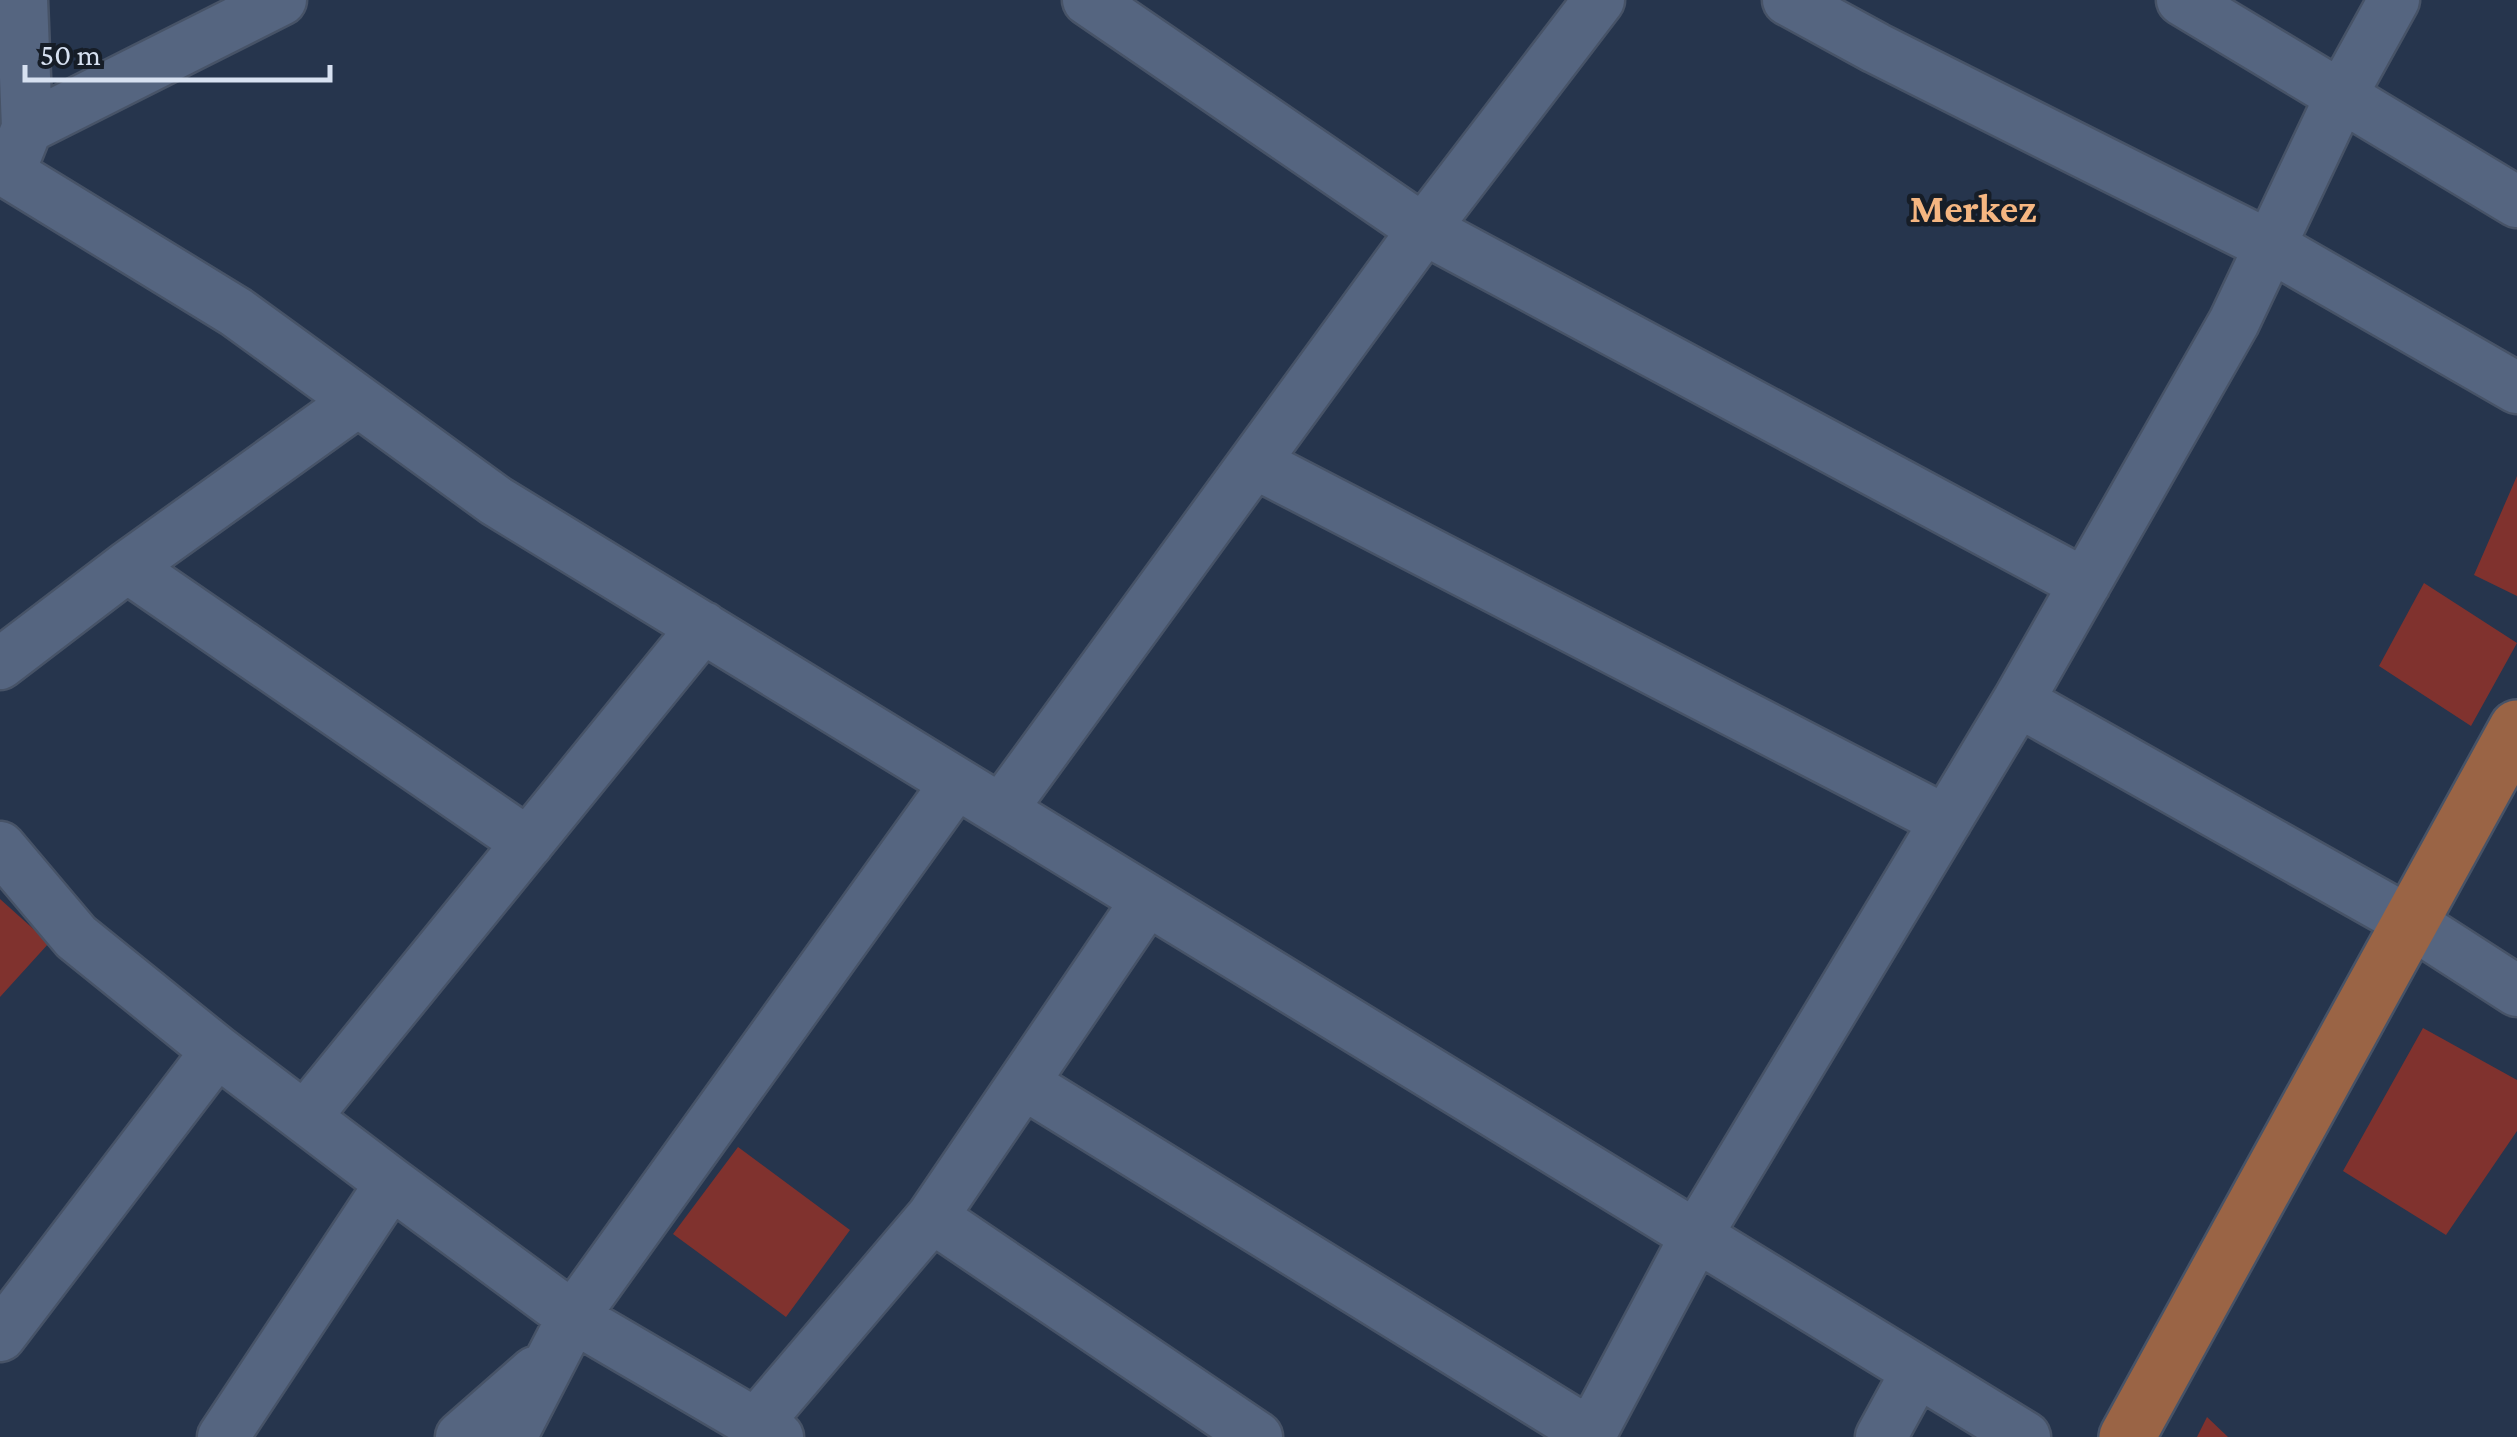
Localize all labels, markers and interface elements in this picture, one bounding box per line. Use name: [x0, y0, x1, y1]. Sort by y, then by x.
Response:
scale bar: [25, 20, 330, 82]
text: 50 m: [40, 38, 101, 71]
district label: Merkez: [1909, 186, 2037, 231]

